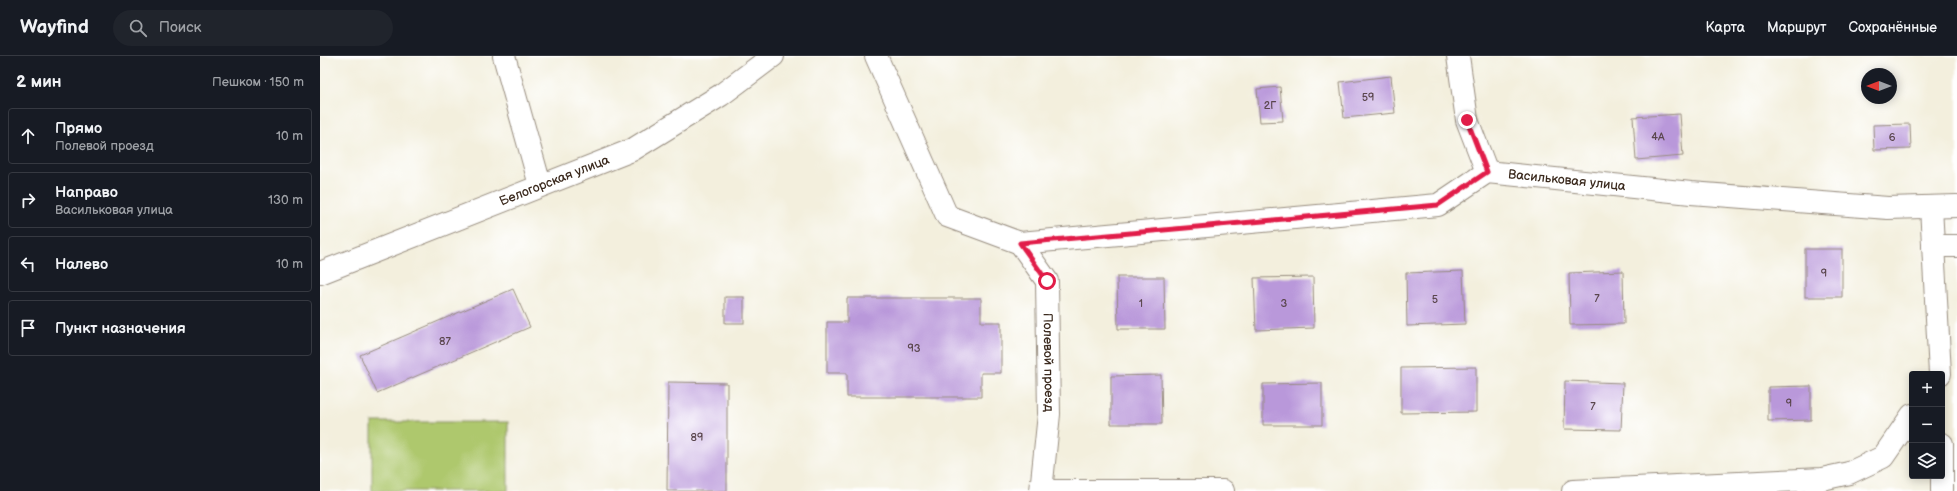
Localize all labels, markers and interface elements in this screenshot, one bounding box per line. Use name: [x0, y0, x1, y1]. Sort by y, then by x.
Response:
search box: [113, 10, 393, 46]
text: Wayfind: [20, 16, 89, 39]
icon: search: [127, 17, 149, 39]
text: Поиск: [159, 18, 202, 37]
text: Карта: [1706, 19, 1745, 36]
text: Маршрут: [1767, 19, 1827, 36]
text: Сохранённые: [1849, 19, 1937, 36]
north arrow: [1861, 68, 1897, 104]
text: 2 мин: [16, 72, 62, 92]
text: Пешком · 150 m: [212, 74, 304, 90]
house number: 59: [1362, 91, 1374, 104]
house number: 2Г: [1264, 99, 1276, 112]
route end: [1458, 111, 1476, 129]
text: Прямо: [55, 119, 102, 138]
icon: ahead: [17, 125, 39, 147]
text: 10 m: [276, 128, 303, 144]
house number: 4А: [1651, 130, 1665, 143]
house number: 6: [1889, 131, 1896, 144]
text: Полевой проезд: [55, 138, 154, 154]
street label: Белогорская улица: [497, 152, 612, 209]
street label: Васильковая улица: [1507, 166, 1627, 194]
text: Направо: [55, 183, 118, 202]
icon: right: [17, 189, 39, 211]
text: 130 m: [268, 192, 303, 208]
text: Васильковая улица: [55, 202, 173, 218]
icon: left: [17, 253, 39, 275]
text: Налево: [55, 255, 108, 274]
text: 10 m: [276, 256, 303, 272]
house number: 9: [1821, 267, 1827, 280]
route start: [1038, 272, 1056, 290]
house number: 7: [1594, 292, 1600, 305]
house number: 5: [1432, 293, 1438, 306]
house number: 1: [1139, 297, 1143, 310]
house number: 3: [1281, 297, 1288, 310]
street label: Полевой проезд: [1039, 313, 1057, 412]
icon: arrive: [17, 317, 39, 339]
text: Пункт назначения: [55, 319, 186, 338]
house number: 87: [439, 335, 451, 348]
house number: 93: [907, 342, 921, 355]
map controls: [1909, 371, 1945, 479]
button: +: [1909, 371, 1945, 407]
house number: 9: [1786, 397, 1792, 410]
house number: 7: [1590, 400, 1596, 413]
button: −: [1909, 407, 1945, 443]
house number: 89: [691, 431, 703, 444]
button: layers: [1909, 443, 1945, 479]

